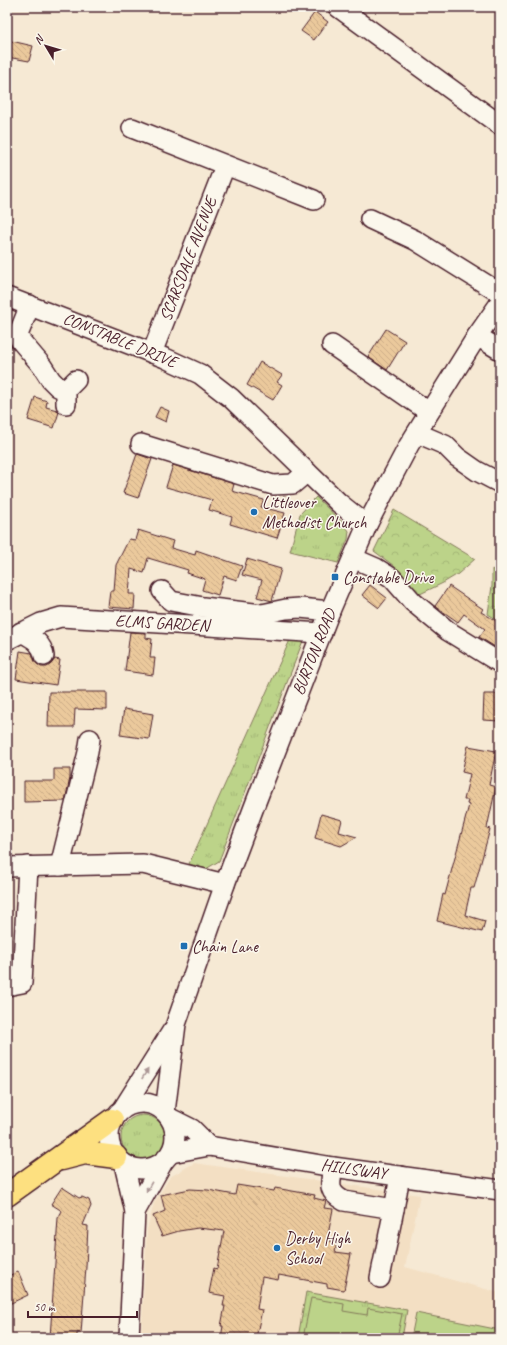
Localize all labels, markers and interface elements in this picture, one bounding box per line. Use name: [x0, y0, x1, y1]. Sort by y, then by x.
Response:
north arrow: [26, 26, 66, 66]
text: N: [31, 31, 47, 47]
street label: SCARSDALE AVENUE: [155, 192, 222, 324]
street label: CONSTABLE DRIVE: [60, 308, 182, 373]
place label: Littleover Methodist Church: [262, 492, 367, 533]
marker: Littleover Methodist Church: [249, 507, 259, 517]
place label: Constable Drive: [343, 567, 435, 588]
marker: Constable Drive: [330, 572, 340, 582]
street label: BURTON ROAD: [287, 604, 341, 698]
street label: ELMS GARDEN: [114, 610, 212, 636]
place label: Chain Lane: [192, 936, 259, 957]
marker: Chain Lane: [179, 941, 189, 951]
one-way arrow: [141, 1069, 149, 1079]
street label: HILLSWAY: [320, 1154, 391, 1184]
one-way arrow: [145, 1181, 152, 1193]
place label: Derby High School: [285, 1228, 352, 1269]
marker: Derby High School: [272, 1243, 282, 1253]
scale bar: [28, 1293, 137, 1319]
text: 50 m: [34, 1299, 56, 1315]

